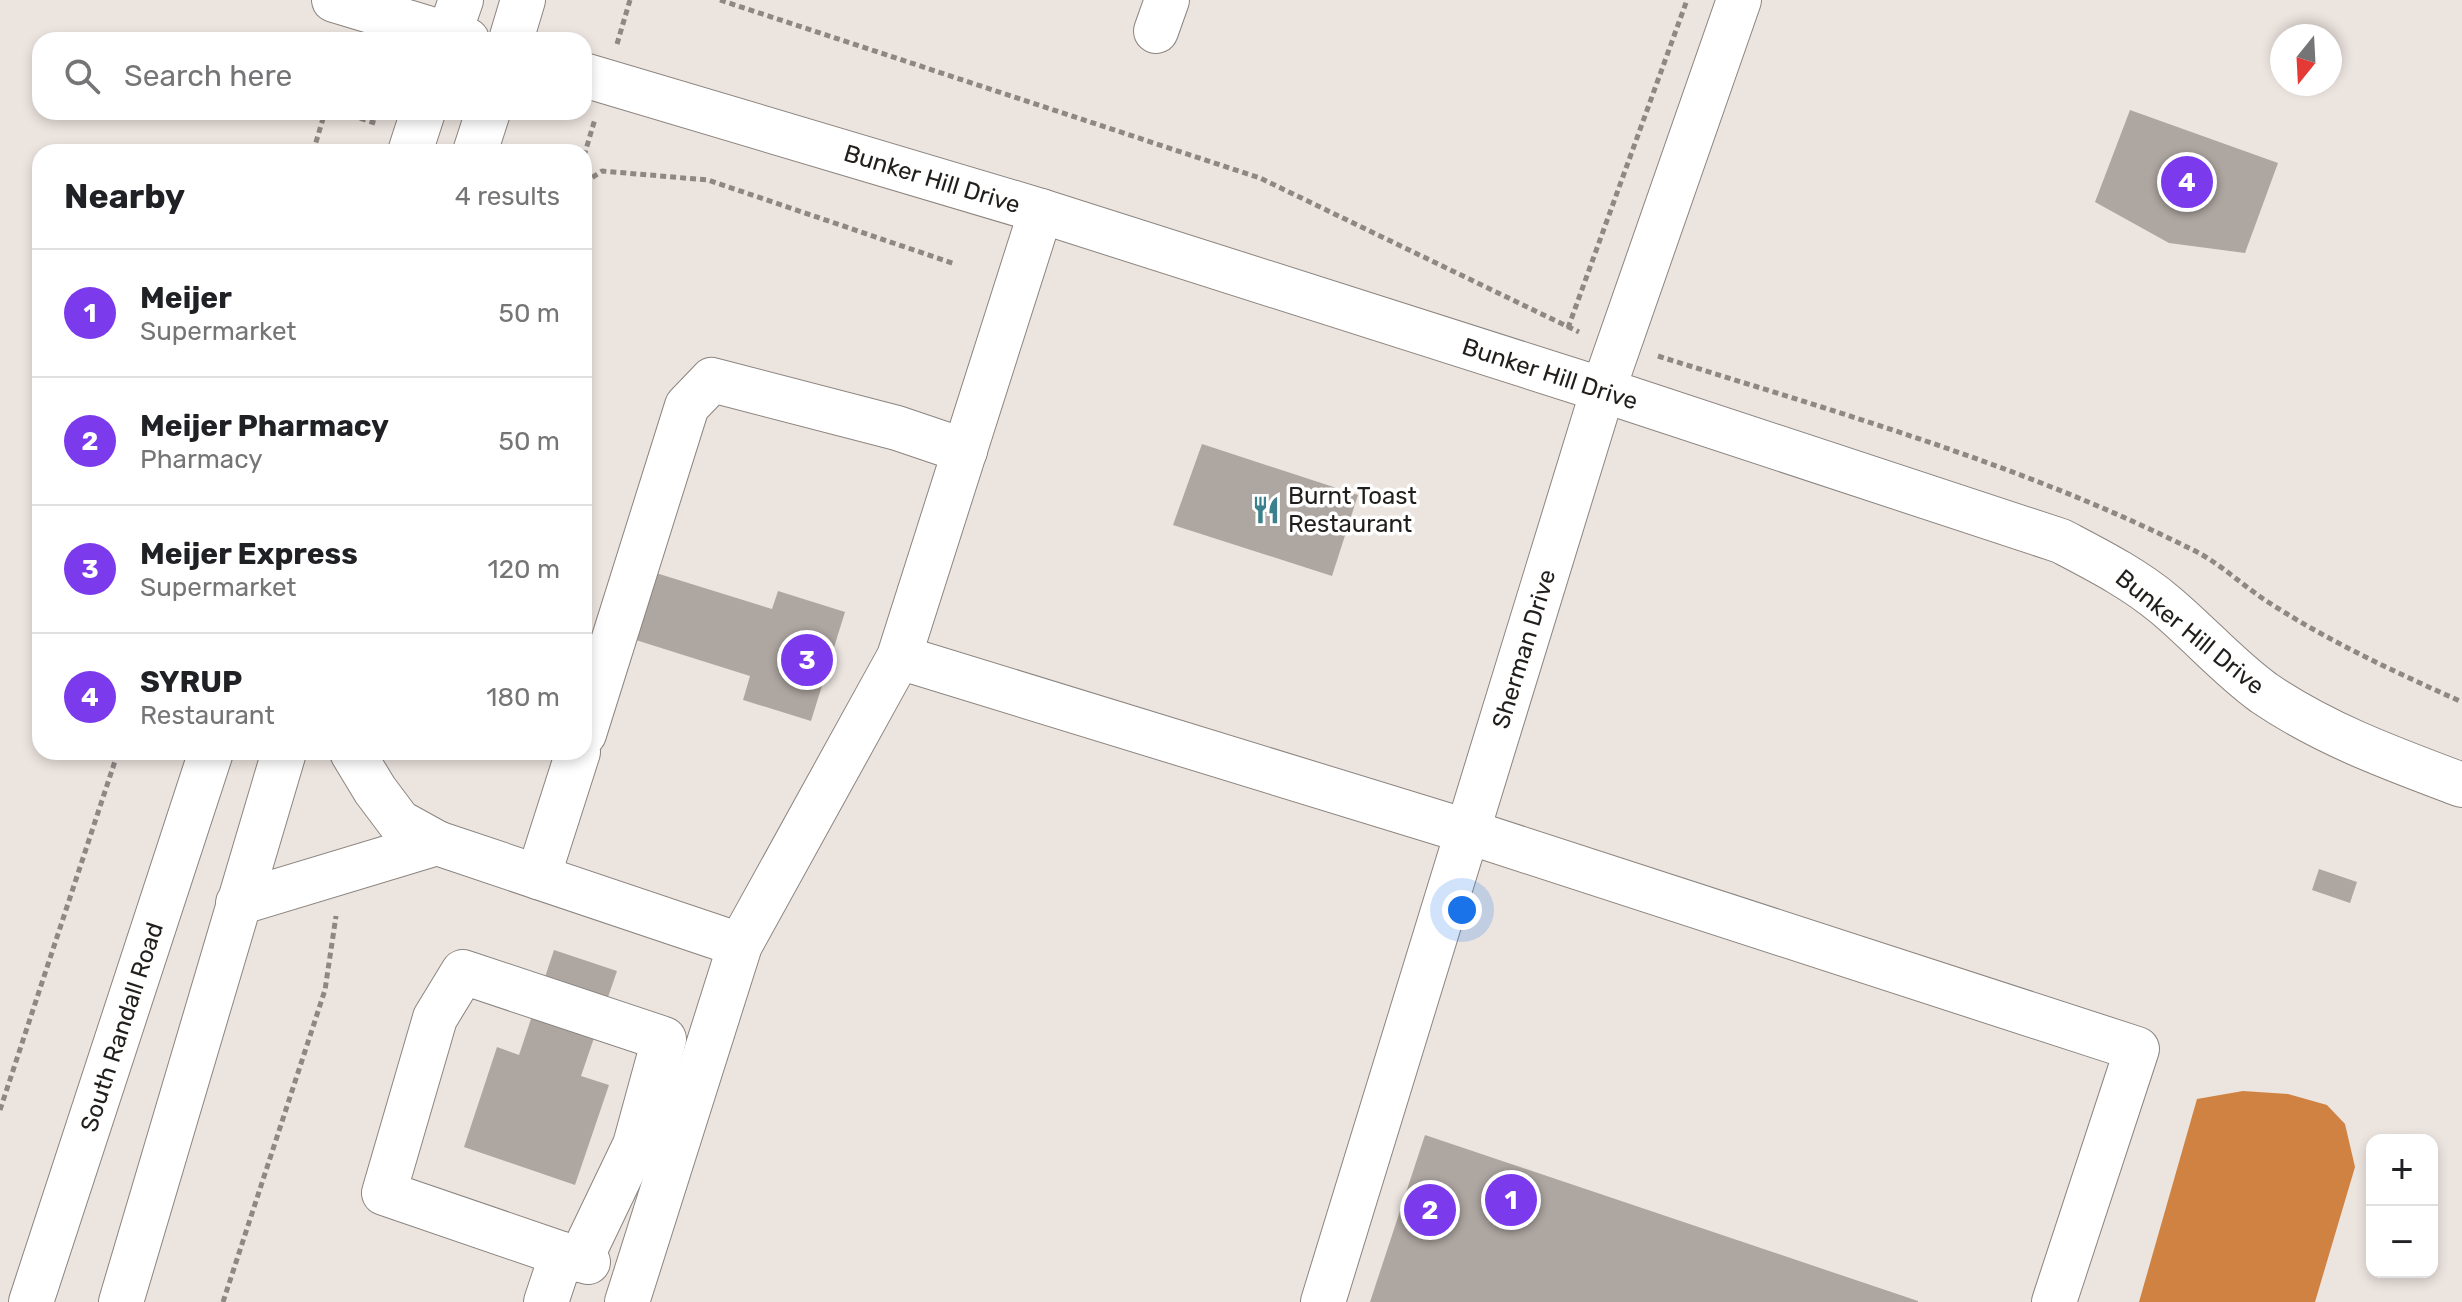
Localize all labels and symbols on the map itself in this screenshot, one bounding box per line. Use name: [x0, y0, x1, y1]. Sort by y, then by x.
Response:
north arrow: [2270, 24, 2342, 96]
street label: Bunker Hill Drive: [840, 139, 1024, 219]
pin: 4: [2161, 152, 2213, 212]
street label: Bunker Hill Drive: [1459, 332, 1641, 416]
place label: Burnt Toast Restaurant: [1288, 482, 1417, 538]
restaurant icon: Burnt Toast Restaurant: [1251, 495, 1281, 525]
street label: Bunker Hill Drive: [2110, 564, 2270, 700]
street label: Sherman Drive: [1487, 566, 1561, 732]
pin: 3: [781, 630, 833, 690]
your location: [1442, 890, 1482, 930]
street label: South Randall Road: [75, 919, 169, 1135]
pin: 1: [1485, 1170, 1537, 1230]
pin: 2: [1404, 1180, 1456, 1240]

